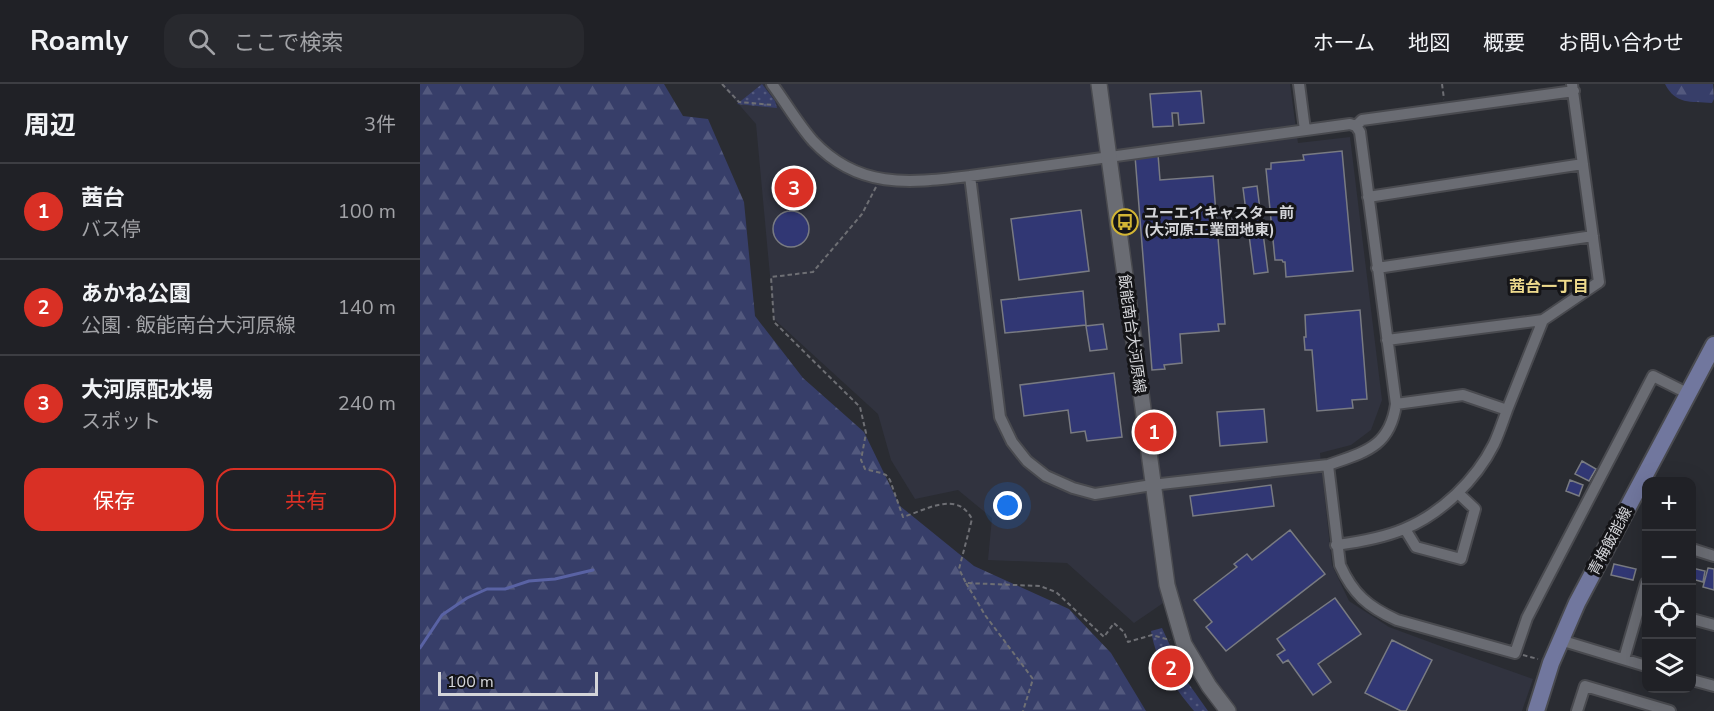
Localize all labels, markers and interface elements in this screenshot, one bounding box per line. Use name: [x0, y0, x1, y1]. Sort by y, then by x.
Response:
search box: [164, 14, 584, 68]
text: Roamly: [30, 22, 128, 60]
icon: search: [185, 25, 218, 58]
text: ここで検索: [233, 28, 343, 58]
text: ホーム: [1313, 29, 1375, 57]
text: 地図: [1408, 29, 1450, 57]
text: 概要: [1483, 29, 1525, 57]
text: お問い合わせ: [1558, 29, 1684, 57]
text: 周辺: [24, 108, 76, 143]
text: 3件: [364, 111, 396, 138]
pin: 3: [774, 166, 814, 210]
text: 茜台: [81, 183, 125, 213]
text: 1: [38, 198, 50, 225]
text: 100 m: [338, 198, 396, 225]
place label: ユーエイキャスター前 (大河原工業団地東): [1144, 203, 1294, 240]
bus stop icon: ユーエイキャスター前 (大河原工業団地東): [1110, 207, 1140, 237]
text: バス停: [81, 216, 141, 243]
street label: 飯能南台大河原線: [1114, 273, 1150, 395]
district label: 茜台一丁目: [1509, 276, 1589, 298]
text: あかね公園: [81, 279, 191, 309]
text: 2: [38, 294, 50, 321]
text: 140 m: [338, 294, 396, 321]
text: 公園 · 飯能南台大河原線: [81, 312, 296, 339]
text: 大河原配水場: [81, 375, 213, 405]
text: 3: [38, 390, 50, 417]
text: 240 m: [338, 390, 396, 417]
text: スポット: [81, 408, 161, 435]
pin: 1: [1134, 410, 1174, 454]
button: 保存: [24, 468, 204, 531]
button: 共有: [216, 468, 396, 531]
map controls: [1642, 477, 1696, 693]
button: +: [1642, 477, 1696, 531]
your location: [993, 491, 1022, 520]
street label: 青梅飯能線: [1584, 503, 1636, 579]
button: −: [1642, 531, 1696, 585]
button: locate: [1642, 585, 1696, 639]
button: layers: [1642, 639, 1696, 693]
pin: 2: [1152, 646, 1191, 690]
scale bar: [438, 669, 598, 696]
text: 100 m: [447, 671, 494, 693]

